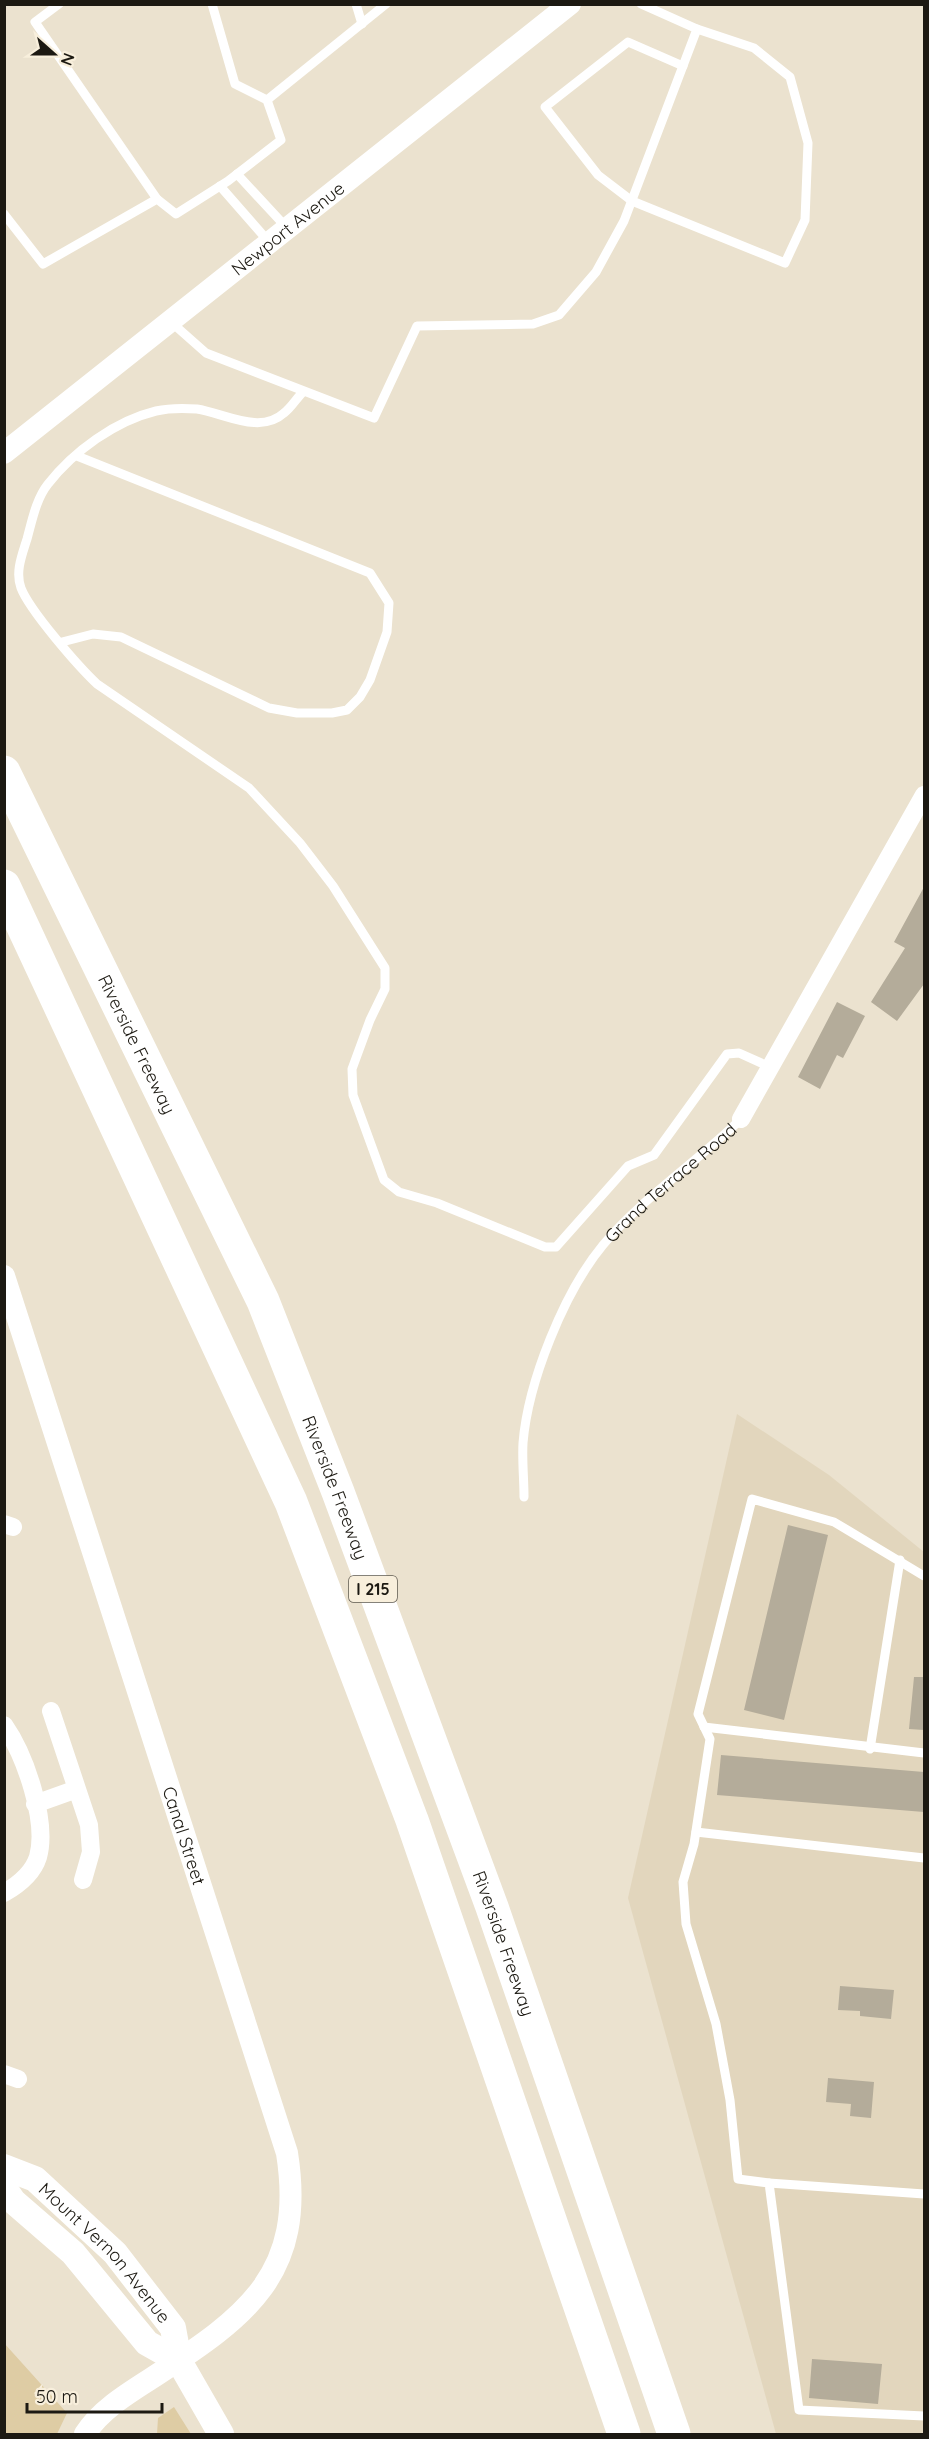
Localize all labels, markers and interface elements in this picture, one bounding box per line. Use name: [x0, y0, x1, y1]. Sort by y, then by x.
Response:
north arrow: [24, 24, 84, 84]
text: N: [57, 50, 79, 68]
street label: Newport Avenue: [226, 176, 349, 280]
street label: Riverside Freeway: [93, 971, 181, 1118]
street label: Grand Terrace Road: [599, 1118, 741, 1247]
street label: Riverside Freeway: [298, 1412, 373, 1563]
road number: I 215: [349, 1576, 397, 1602]
street label: Canal Street: [158, 1783, 211, 1888]
street label: Riverside Freeway: [468, 1867, 540, 2019]
street label: Mount Vernon Avenue: [34, 2177, 176, 2327]
scale bar: [27, 2376, 162, 2414]
text: 50 m: [36, 2385, 78, 2408]

